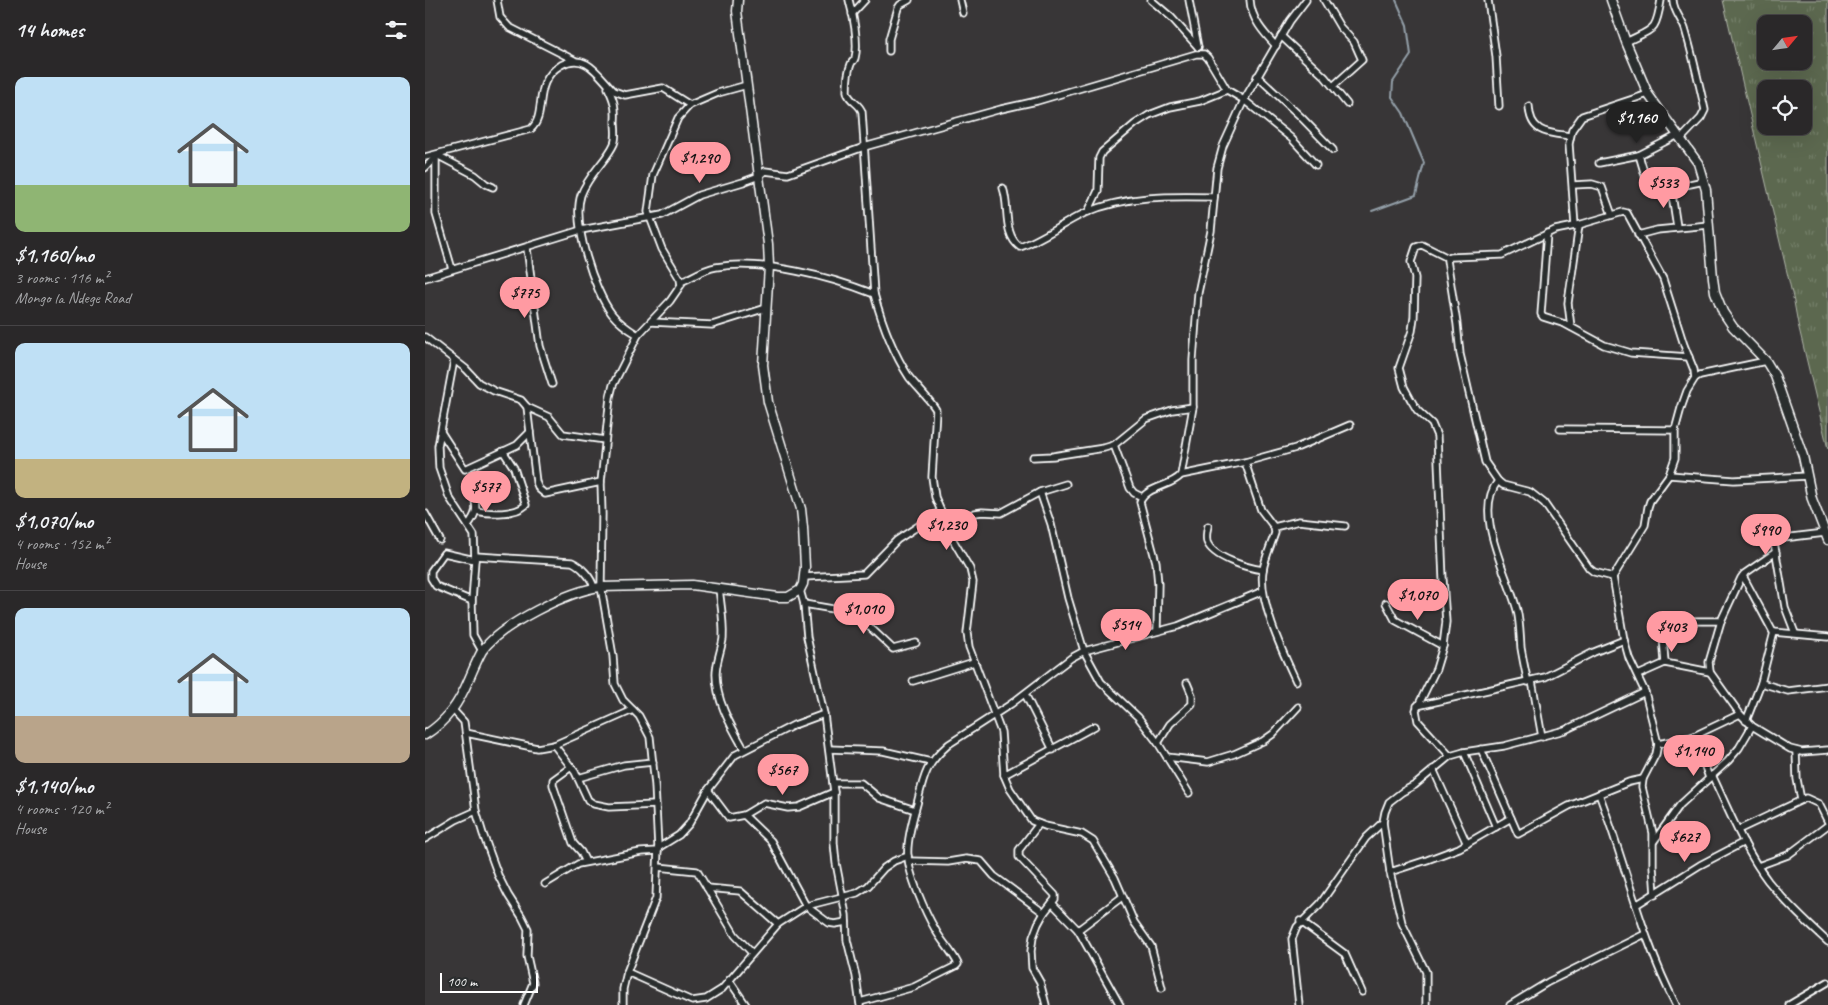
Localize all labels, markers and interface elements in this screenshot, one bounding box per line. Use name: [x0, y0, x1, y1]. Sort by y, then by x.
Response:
north arrow: [1757, 15, 1813, 70]
map controls: [1757, 15, 1812, 135]
icon: filters: [382, 16, 410, 44]
text: 14 homes: [15, 17, 84, 43]
button: locate: [1757, 80, 1812, 135]
pin: $1,160: [1596, 102, 1678, 144]
text: $1,160: [1617, 108, 1657, 128]
icon: home: [168, 110, 258, 200]
pin: $1,290: [659, 142, 741, 184]
text: $1,290: [681, 148, 719, 168]
pin: $533: [1634, 166, 1694, 209]
text: $533: [1650, 173, 1678, 193]
text: $1,160/mo: [15, 242, 94, 268]
text: 3 rooms · 116 m²: [15, 268, 109, 288]
pin: $775: [495, 276, 555, 319]
text: $775: [511, 283, 539, 303]
text: Mongo la Ndege Road: [15, 288, 130, 308]
icon: home: [168, 375, 258, 465]
pin: $577: [456, 470, 516, 513]
text: $577: [472, 477, 500, 497]
text: $1,070/mo: [15, 508, 93, 534]
pin: $1,230: [906, 508, 988, 551]
pin: $990: [1736, 514, 1796, 556]
text: $1,230: [927, 515, 967, 535]
text: $990: [1752, 520, 1780, 540]
text: 4 rooms · 152 m²: [15, 534, 109, 554]
text: House: [15, 554, 46, 574]
pin: $1,070: [1377, 578, 1459, 621]
text: $1,070: [1398, 585, 1438, 605]
pin: $1,010: [823, 592, 905, 635]
text: $1,010: [844, 599, 884, 619]
pin: $514: [1096, 608, 1156, 651]
pin: $403: [1642, 610, 1702, 653]
text: $514: [1112, 615, 1140, 635]
text: $403: [1658, 617, 1686, 637]
icon: home: [168, 640, 258, 730]
pin: $1,140: [1653, 734, 1735, 777]
text: $1,140: [1674, 741, 1714, 761]
pin: $567: [753, 754, 813, 796]
text: $567: [769, 760, 797, 780]
text: $1,140/mo: [15, 773, 93, 799]
text: 4 rooms · 120 m²: [15, 799, 109, 819]
text: House: [15, 819, 46, 839]
pin: $627: [1655, 820, 1715, 863]
text: $627: [1670, 827, 1700, 847]
scale bar: [440, 970, 537, 993]
text: 100 m: [447, 973, 477, 990]

